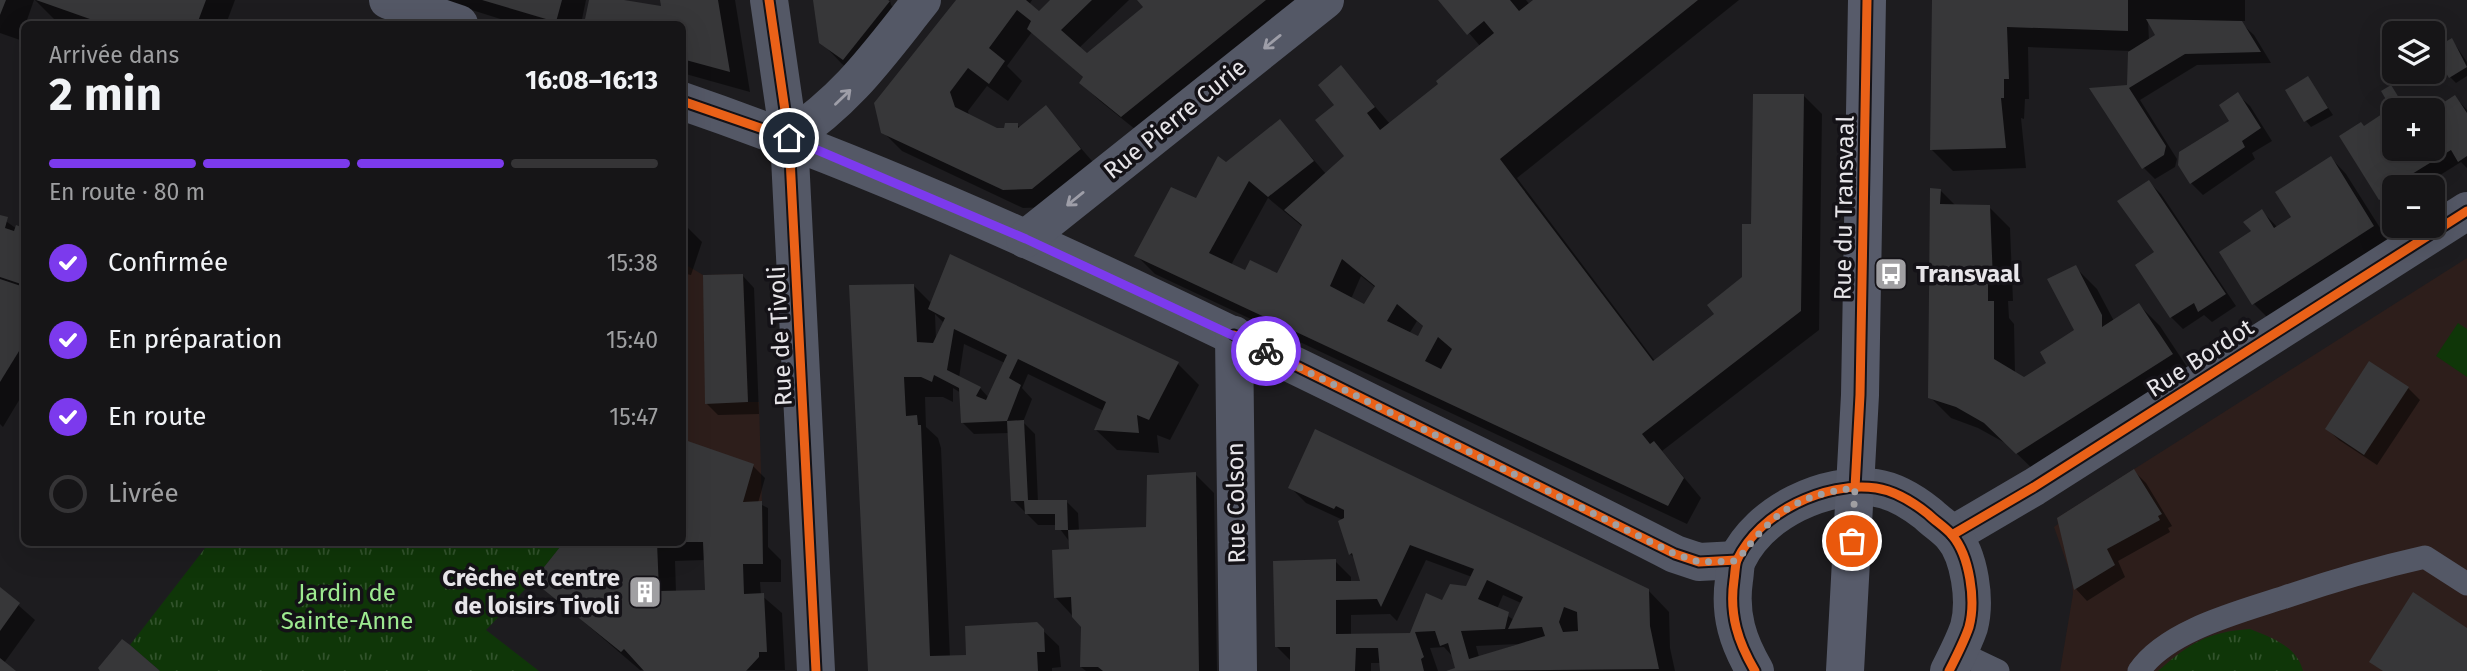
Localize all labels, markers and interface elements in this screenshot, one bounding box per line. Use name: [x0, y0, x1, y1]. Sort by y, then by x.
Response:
map controls: [2382, 21, 2445, 238]
button: layers: [2382, 21, 2445, 84]
one-way arrow: [1263, 35, 1281, 50]
text: Arrivée dans: [49, 41, 179, 69]
street label: Rue Pierre Curie: [1098, 53, 1252, 185]
text: 16:08–16:13: [525, 65, 658, 96]
text: 2 min: [49, 67, 162, 122]
one-way arrow: [834, 88, 851, 105]
button: +: [2382, 98, 2445, 161]
pin: [759, 108, 819, 168]
street label: Rue du Transvaal: [1828, 115, 1860, 301]
icon: home: [770, 119, 808, 157]
button: −: [2382, 175, 2445, 238]
text: En route · 80 m: [49, 178, 205, 206]
one-way arrow: [1066, 192, 1084, 207]
icon: check: [49, 244, 87, 282]
text: Confirmée: [108, 247, 228, 278]
text: 15:38: [607, 249, 658, 277]
bus stop icon: Transvaal: [1872, 255, 1910, 293]
place label: Transvaal: [1916, 260, 2021, 288]
street label: Rue de Tivoli: [762, 265, 798, 407]
street label: Rue Bordot: [2141, 313, 2259, 403]
courier: [1231, 316, 1301, 386]
icon: check: [49, 321, 87, 359]
text: En préparation: [108, 324, 282, 355]
text: 15:40: [606, 326, 658, 354]
icon: bike: [1247, 332, 1285, 370]
icon: check: [49, 398, 87, 436]
text: En route: [108, 401, 207, 432]
text: 15:47: [609, 403, 658, 431]
street label: Rue Colson: [1221, 442, 1251, 564]
text: Livrée: [108, 478, 179, 509]
pin: [1822, 511, 1882, 571]
icon: bag: [1833, 522, 1871, 560]
place label: Crèche et centre de loisirs Tivoli: [442, 564, 620, 620]
building icon: Crèche et centre de loisirs Tivoli: [626, 573, 664, 611]
park label: Jardin de Sainte-Anne: [281, 579, 413, 635]

